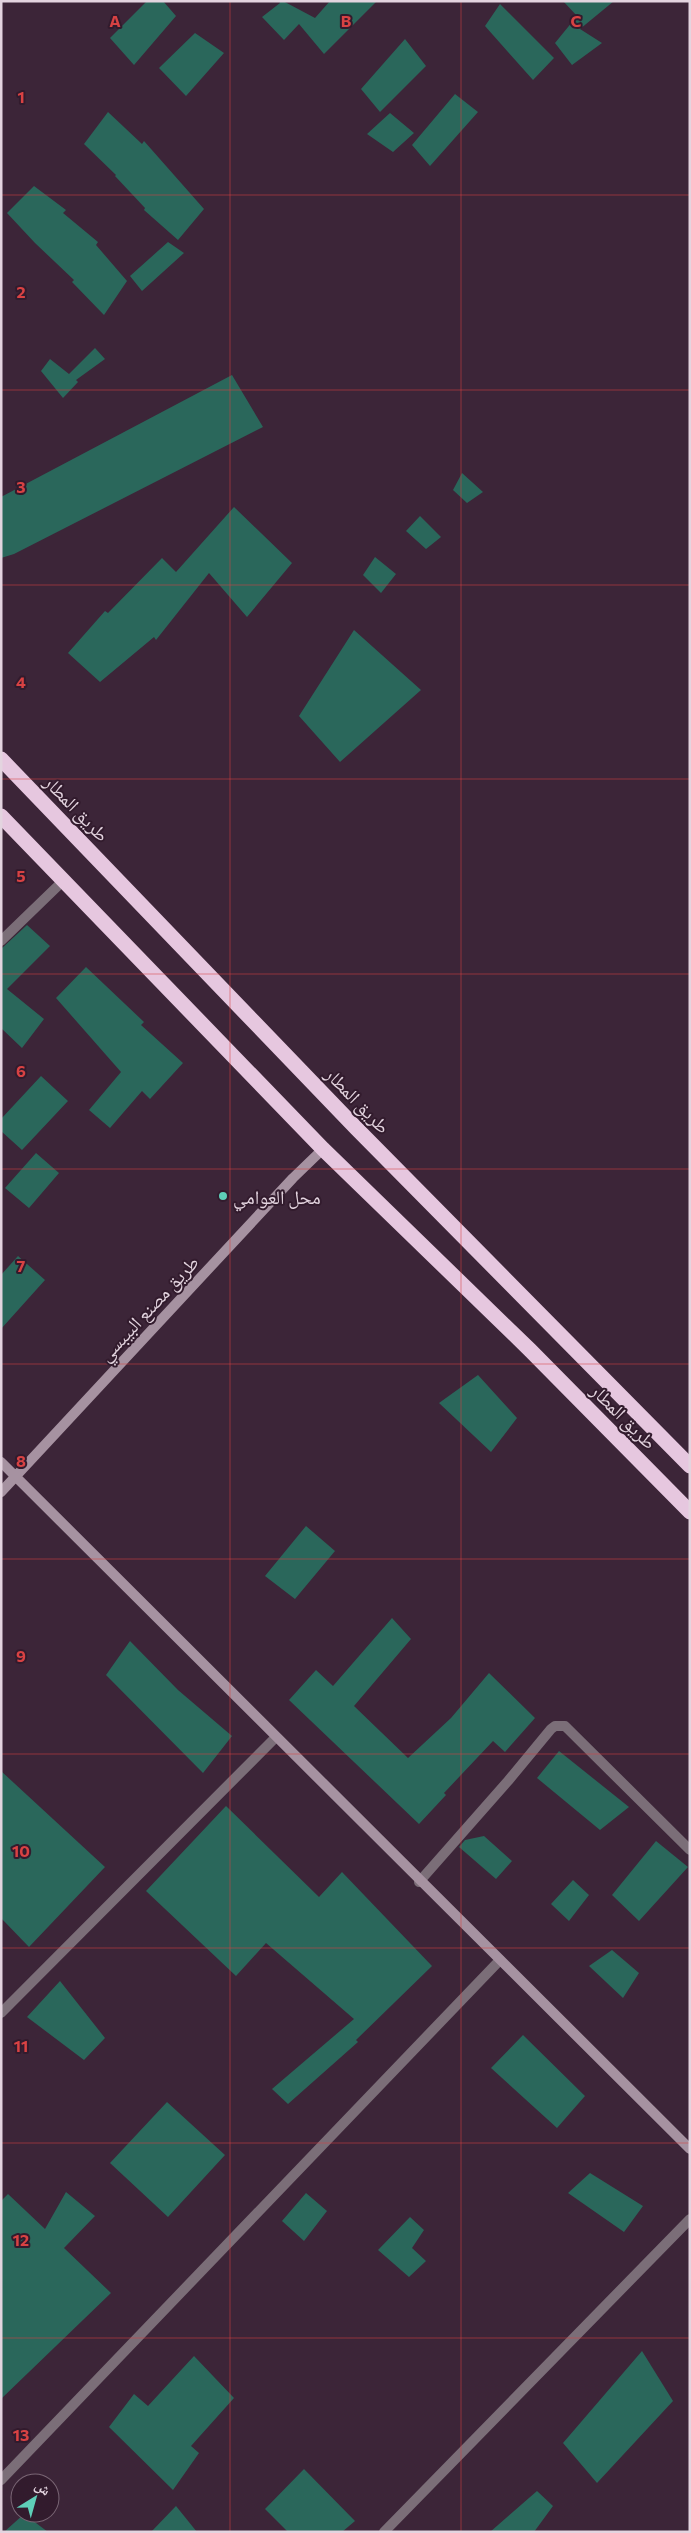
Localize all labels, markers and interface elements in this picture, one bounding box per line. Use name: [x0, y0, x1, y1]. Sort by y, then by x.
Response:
text: A: [109, 11, 121, 30]
text: B: [341, 11, 352, 30]
text: C: [571, 11, 582, 30]
text: 1: [17, 87, 25, 106]
text: 2: [16, 282, 26, 301]
text: 3: [16, 477, 26, 496]
text: 4: [16, 672, 26, 691]
street label: طريق المطار: [38, 769, 114, 847]
text: 5: [16, 866, 26, 885]
text: 6: [16, 1061, 26, 1080]
street label: طريق المطار: [319, 1061, 395, 1139]
place label: محل العوامي: [233, 1185, 321, 1212]
marker: محل العوامي: [217, 1190, 229, 1202]
street label: طريق مصنع البيبسي: [93, 1250, 206, 1369]
text: 7: [17, 1256, 26, 1275]
street label: طريق المطار: [585, 1378, 661, 1454]
text: 8: [16, 1451, 26, 1470]
text: 9: [16, 1646, 26, 1665]
text: 10: [12, 1841, 30, 1860]
text: 11: [14, 2036, 28, 2055]
text: 12: [13, 2230, 29, 2249]
text: 13: [13, 2425, 29, 2444]
north arrow: [10, 2473, 60, 2523]
text: ش: [31, 2476, 54, 2499]

